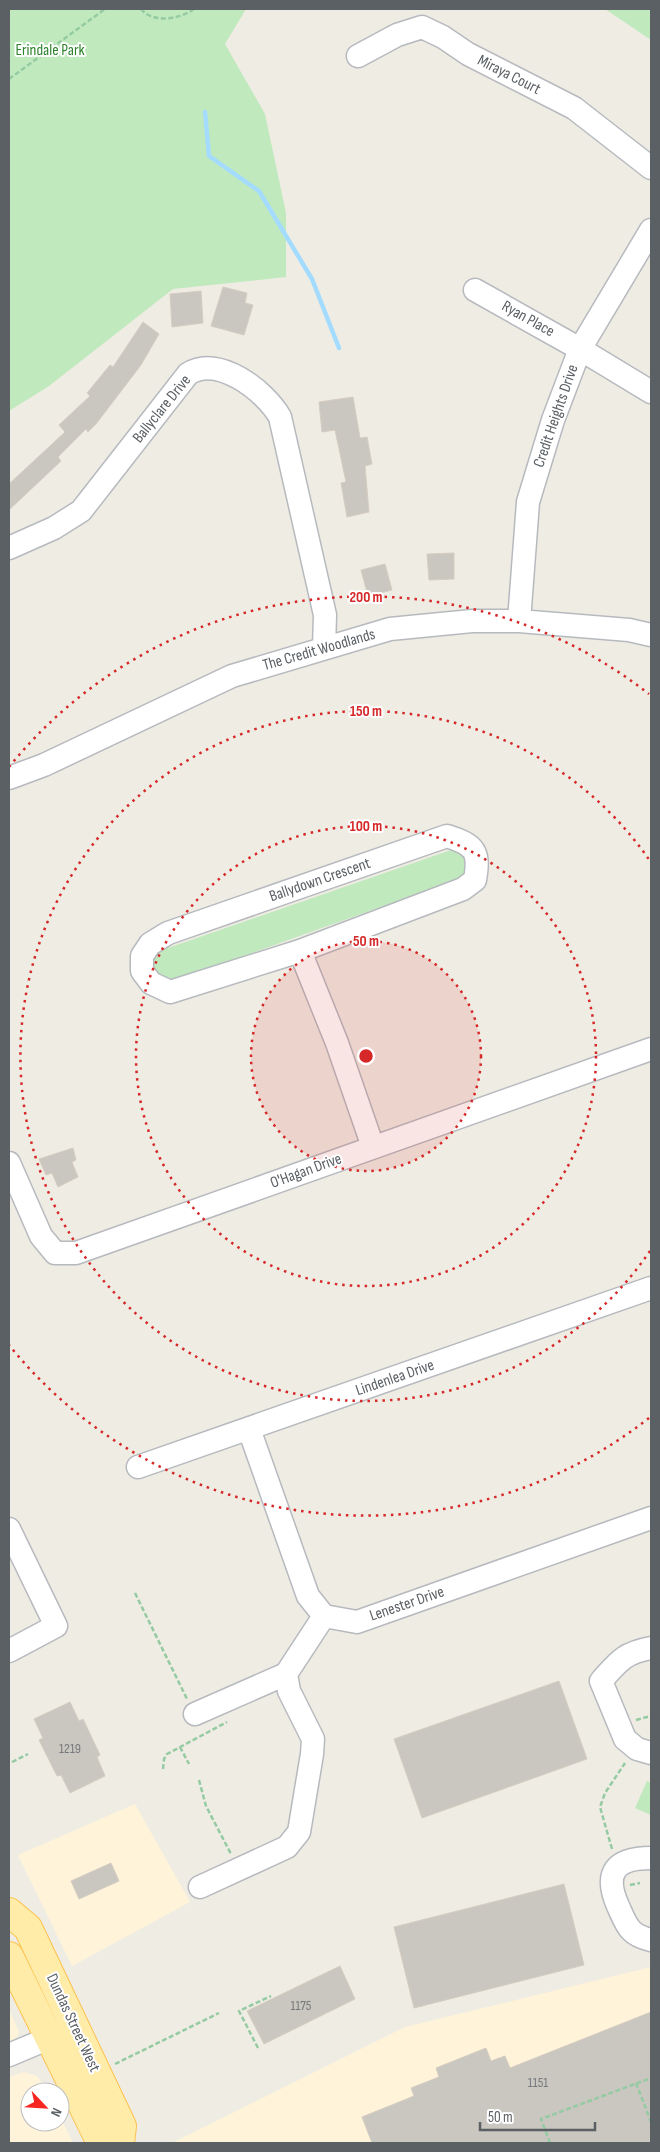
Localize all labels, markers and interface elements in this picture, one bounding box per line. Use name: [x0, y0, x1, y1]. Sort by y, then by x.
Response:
park label: Erindale Park: [15, 41, 85, 60]
street label: Miraya Court: [474, 51, 544, 99]
street label: Ryan Place: [498, 297, 558, 341]
street label: Credit Heights Drive: [530, 362, 582, 470]
street label: Ballyclare Drive: [129, 371, 195, 447]
text: 200 m: [349, 588, 383, 607]
street label: The Credit Woodlands: [261, 625, 378, 675]
text: 150 m: [350, 702, 382, 721]
text: 100 m: [350, 817, 382, 836]
street label: Ballydown Crescent: [267, 854, 373, 906]
text: 50 m: [353, 932, 379, 951]
centre of rings: [357, 1047, 375, 1065]
street label: O'Hagan Drive: [268, 1149, 344, 1193]
street label: Lindenlea Drive: [353, 1356, 437, 1400]
street label: Lenester Drive: [367, 1582, 447, 1626]
house number: 1219: [59, 1740, 81, 1757]
street label: Dundas Street West: [42, 1971, 104, 2075]
house number: 1175: [291, 1997, 312, 2014]
house number: 1151: [528, 2074, 548, 2091]
north arrow: [20, 2082, 70, 2132]
scale bar: [480, 2100, 595, 2132]
text: N: [47, 2105, 66, 2119]
text: 50 m: [488, 2108, 513, 2127]

